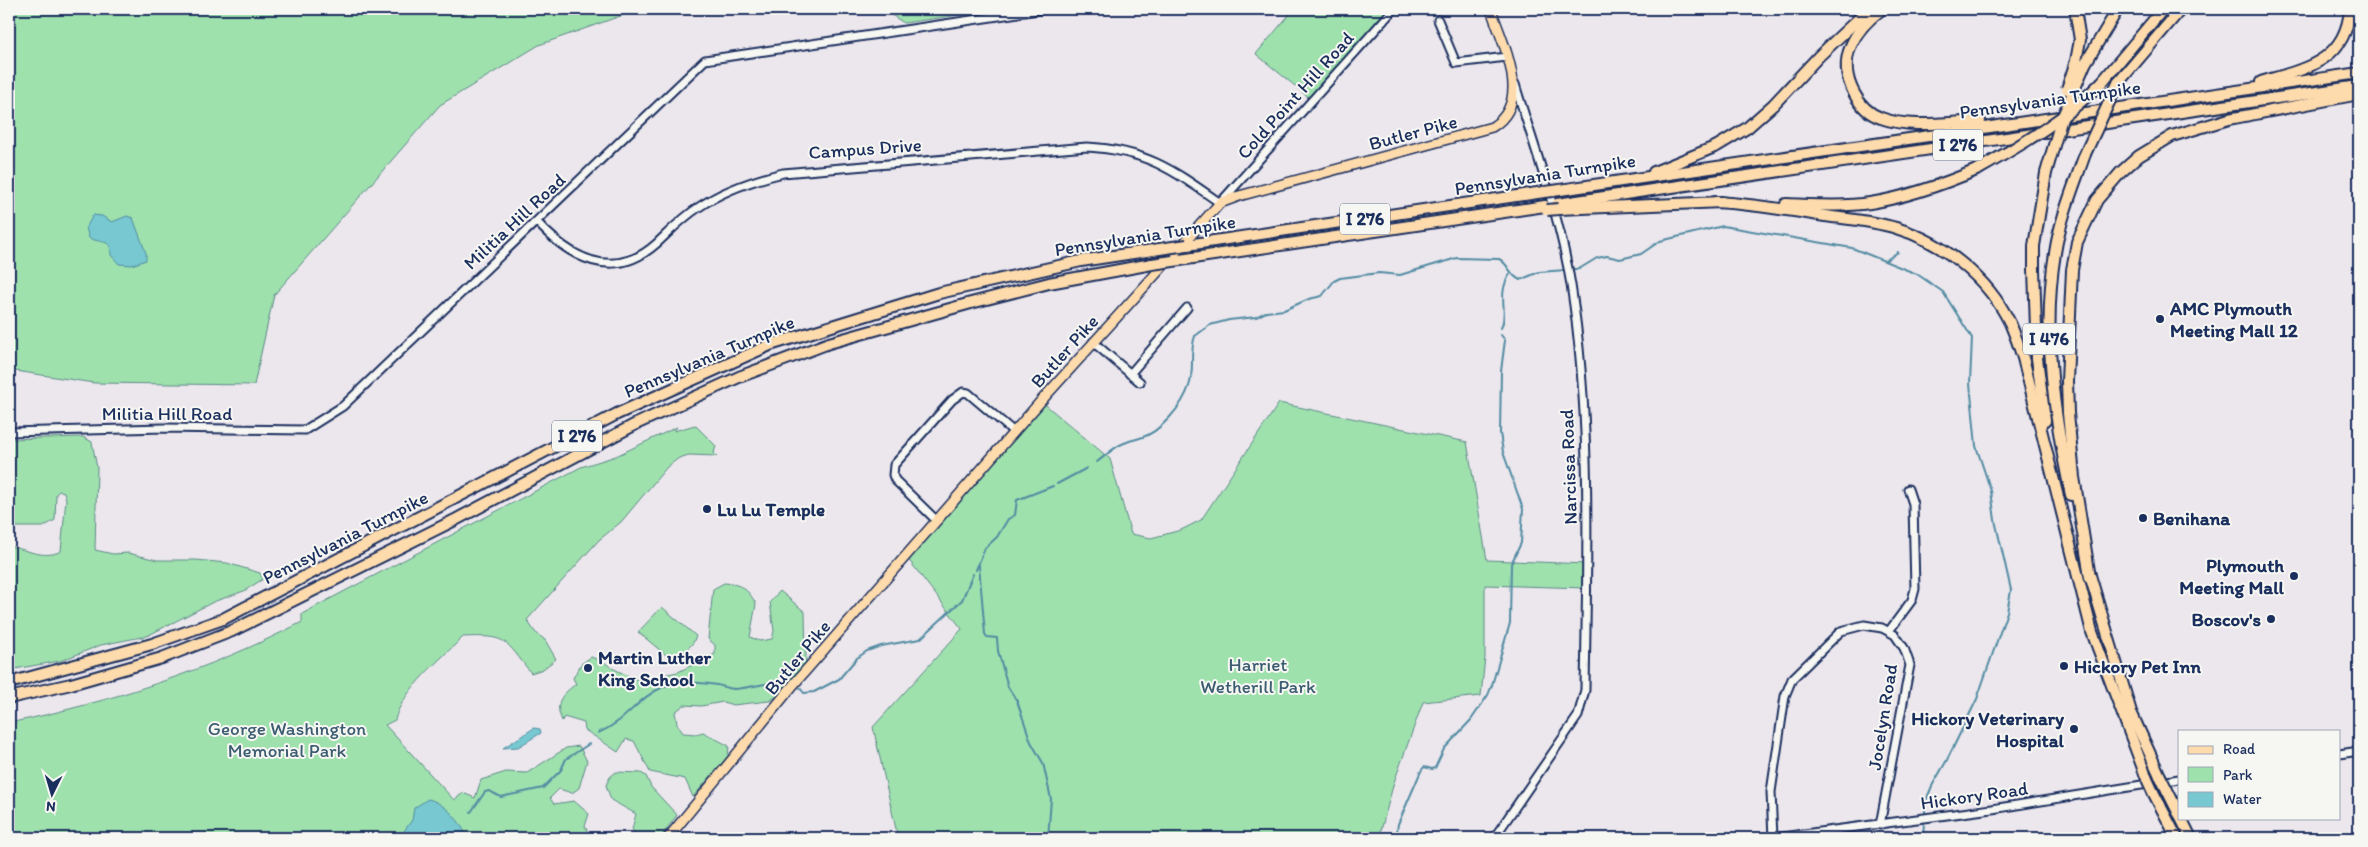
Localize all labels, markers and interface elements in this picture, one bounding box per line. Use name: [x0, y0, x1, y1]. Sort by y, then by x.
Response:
street label: Cold Point Hill Road: [1232, 26, 1359, 164]
street label: Pennsylvania Turnpike: [1958, 75, 2142, 124]
street label: Butler Pike: [1366, 110, 1460, 155]
road number: I 276: [1933, 130, 1983, 160]
street label: Campus Drive: [808, 133, 922, 164]
street label: Pennsylvania Turnpike: [1453, 149, 1637, 200]
street label: Militia Hill Road: [459, 168, 570, 274]
road number: I 276: [1340, 203, 1390, 234]
street label: Pennsylvania Turnpike: [1053, 210, 1237, 261]
place label: AMC Plymouth Meeting Mall 12: [2169, 297, 2298, 342]
street label: Pennsylvania Turnpike: [620, 310, 798, 403]
street label: Butler Pike: [1026, 310, 1103, 393]
marker: AMC Plymouth Meeting Mall 12: [2154, 313, 2166, 325]
road number: I 476: [2023, 324, 2075, 354]
street label: Militia Hill Road: [102, 402, 232, 425]
street label: Narcissa Road: [1555, 409, 1582, 525]
road number: I 276: [552, 421, 602, 452]
street label: Pennsylvania Turnpike: [258, 486, 432, 589]
place label: Lu Lu Temple: [717, 498, 825, 521]
marker: Lu Lu Temple: [701, 503, 713, 515]
place label: Benihana: [2153, 507, 2231, 530]
marker: Benihana: [2137, 512, 2149, 524]
place label: Plymouth Meeting Mall: [2179, 554, 2285, 599]
marker: Plymouth Meeting Mall: [2288, 570, 2300, 582]
place label: Boscov's: [2191, 608, 2262, 631]
marker: Boscov's: [2265, 613, 2277, 625]
street label: Butler Pike: [759, 615, 835, 699]
place label: Martin Luther King School: [598, 646, 711, 691]
park label: Harriet Wetherill Park: [1200, 653, 1316, 698]
place label: Hickory Pet Inn: [2074, 655, 2201, 678]
marker: Hickory Pet Inn: [2058, 660, 2070, 672]
marker: Martin Luther King School: [582, 662, 594, 674]
street label: Jocelyn Road: [1863, 662, 1902, 772]
place label: Hickory Veterinary Hospital: [1911, 707, 2065, 752]
park label: George Washington Memorial Park: [208, 717, 366, 762]
marker: Hickory Veterinary Hospital: [2068, 723, 2080, 735]
legend: [2178, 730, 2340, 820]
text: Road: [2223, 740, 2256, 758]
text: Park: [2223, 766, 2253, 784]
north arrow: [28, 770, 78, 820]
street label: Hickory Road: [1919, 777, 2029, 814]
text: Water: [2223, 790, 2262, 808]
text: N: [45, 798, 56, 815]

